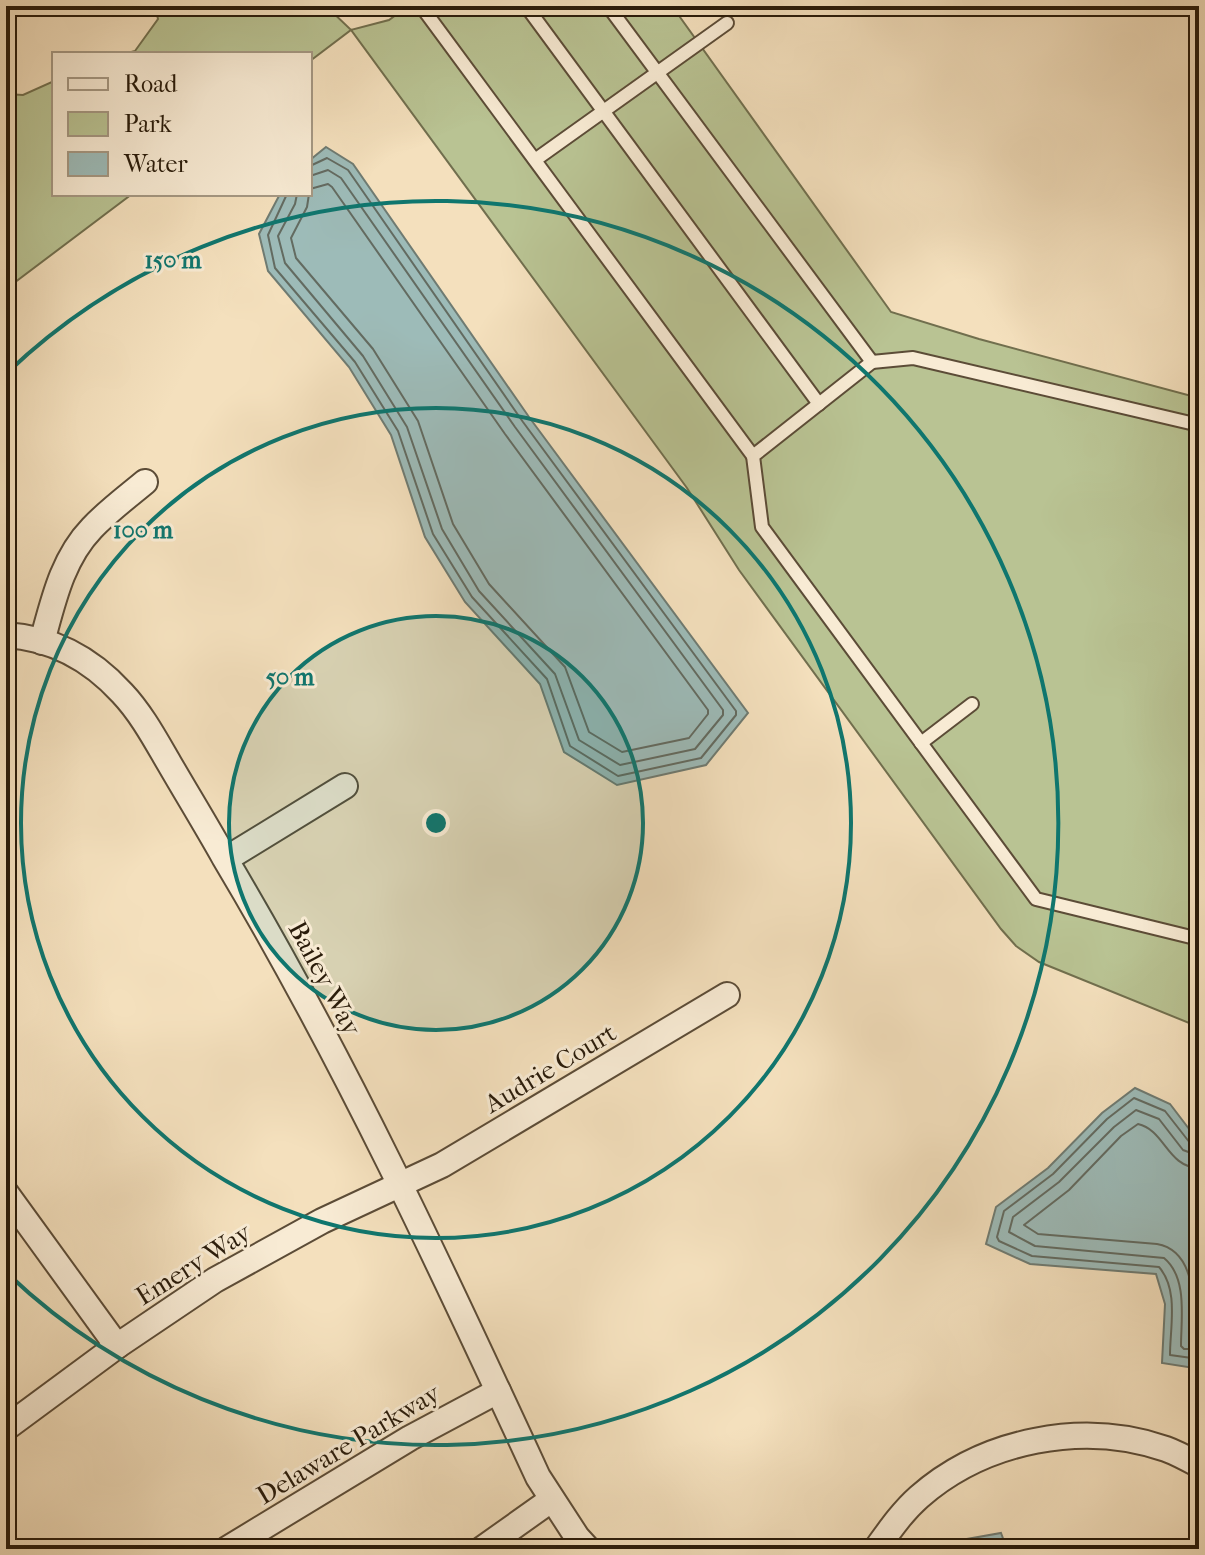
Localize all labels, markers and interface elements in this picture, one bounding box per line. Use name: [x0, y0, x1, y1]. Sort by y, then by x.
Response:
legend: [52, 52, 312, 196]
text: Road: [124, 70, 178, 98]
text: Park: [124, 110, 172, 138]
text: Water: [123, 150, 188, 178]
text: 150 m: [144, 246, 203, 274]
text: 100 m: [113, 516, 174, 544]
text: 50 m: [266, 663, 315, 691]
centre of rings: [422, 809, 450, 837]
street label: Bailey Way: [282, 916, 368, 1042]
street label: Audrie Court: [478, 1017, 622, 1120]
street label: Emery Way: [130, 1216, 258, 1312]
street label: Delaware Parkway: [251, 1377, 446, 1511]

